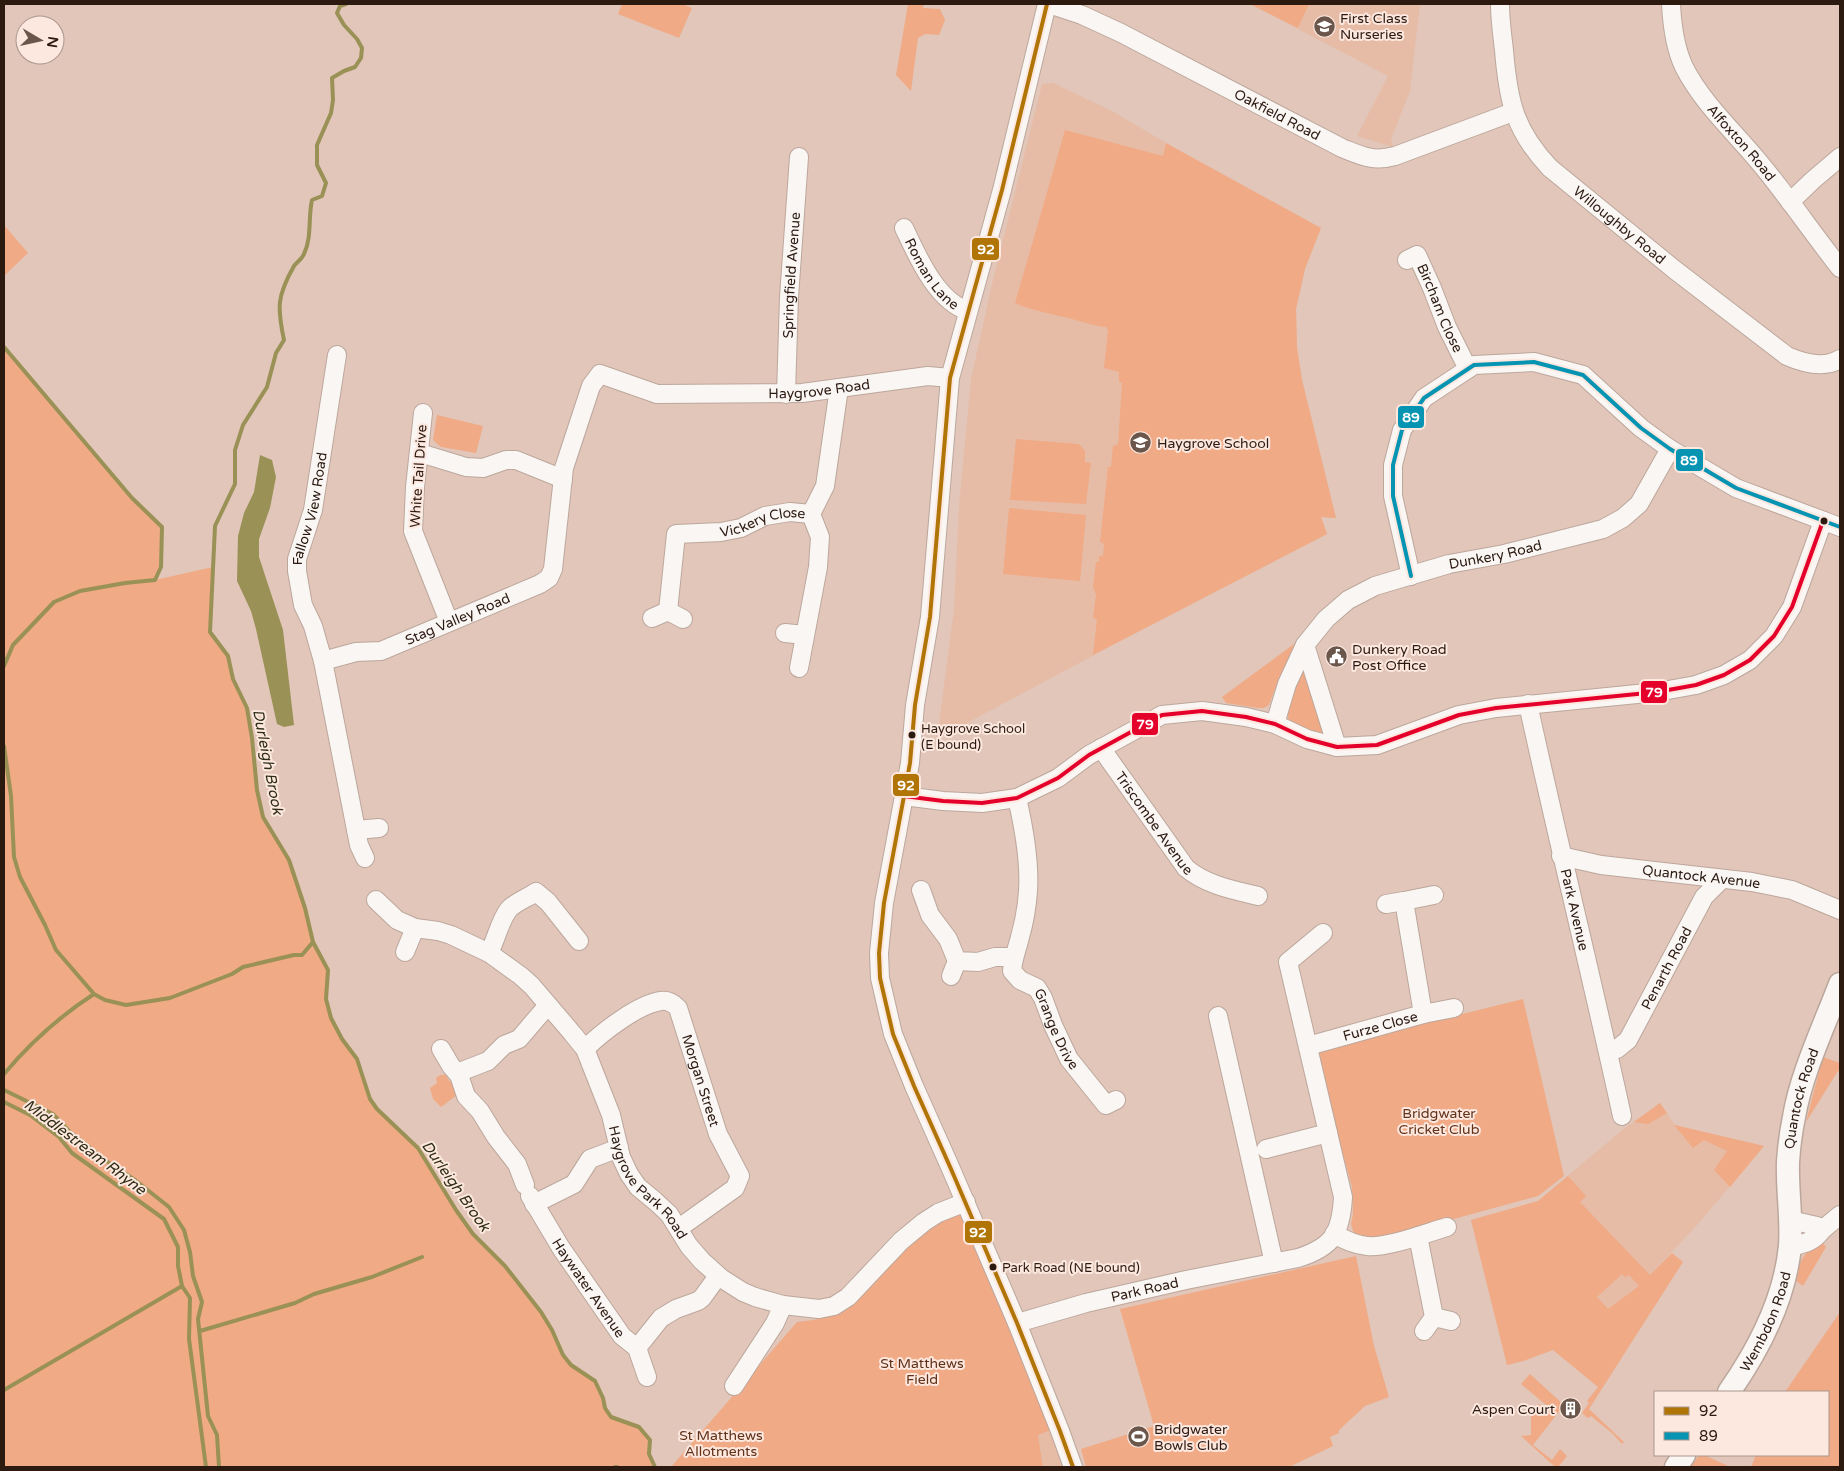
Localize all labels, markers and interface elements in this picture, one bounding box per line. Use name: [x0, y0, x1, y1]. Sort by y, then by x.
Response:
place label: First Class Nurseries: [1340, 10, 1408, 43]
school or university icon: First Class Nurseries: [1312, 14, 1336, 38]
north arrow: [15, 15, 65, 65]
text: N: [43, 35, 62, 49]
street label: Oakfield Road: [1231, 85, 1323, 144]
street label: Alfoxton Road: [1703, 101, 1779, 185]
street label: Willoughby Road: [1570, 183, 1669, 268]
street label: Springfield Avenue: [780, 211, 804, 339]
street label: Roman Lane: [901, 235, 962, 314]
line badge: 92: [971, 237, 1000, 261]
text: 92: [977, 241, 995, 258]
street label: Bircham Close: [1413, 261, 1466, 356]
street label: Haygrove Road: [768, 376, 871, 402]
line badge: 89: [1397, 405, 1425, 429]
text: 89: [1402, 409, 1420, 426]
street label: White Tail Drive: [406, 424, 431, 528]
school or university icon: Haygrove School: [1129, 431, 1153, 455]
place label: Haygrove School: [1157, 435, 1269, 452]
line badge: 89: [1675, 448, 1704, 472]
street label: Fallow View Road: [289, 451, 331, 565]
text: 89: [1680, 452, 1698, 469]
street label: Vickery Close: [719, 504, 806, 541]
unlabelled marker: [1819, 516, 1829, 526]
street label: Dunkery Road: [1447, 537, 1544, 573]
street label: Stag Valley Road: [403, 590, 513, 649]
place label: Dunkery Road Post Office: [1352, 641, 1447, 674]
public building icon: Dunkery Road Post Office: [1324, 645, 1348, 669]
line badge: 79: [1640, 680, 1668, 704]
text: 79: [1645, 684, 1663, 701]
water label: Durleigh Brook: [249, 708, 287, 818]
line badge: 79: [1131, 712, 1159, 736]
text: 79: [1136, 716, 1154, 733]
place label: Haygrove School (E bound): [921, 721, 1025, 753]
marker: Haygrove School (E bound): [907, 730, 917, 740]
street label: Triscombe Avenue: [1111, 768, 1196, 879]
line badge: 92: [892, 773, 920, 797]
text: 92: [897, 777, 915, 794]
street label: Quantock Avenue: [1641, 862, 1762, 892]
street label: Park Avenue: [1557, 867, 1592, 953]
street label: Penarth Road: [1638, 924, 1696, 1013]
street label: Grange Drive: [1030, 985, 1082, 1073]
street label: Furze Close: [1341, 1008, 1420, 1045]
street label: Morgan Street: [678, 1032, 723, 1129]
street label: Quantock Road: [1781, 1046, 1823, 1150]
water label: Middlestream Rhyne: [21, 1095, 151, 1199]
park label: Bridgwater Cricket Club: [1399, 1105, 1480, 1138]
street label: Haygrove Park Road: [605, 1124, 691, 1242]
water label: Durleigh Brook: [418, 1137, 495, 1236]
line badge: 92: [964, 1220, 993, 1244]
text: 92: [969, 1224, 987, 1241]
street label: Haywater Avenue: [548, 1235, 629, 1341]
place label: Park Road (NE bound): [1002, 1260, 1140, 1276]
marker: Park Road (NE bound): [988, 1262, 998, 1272]
street label: Wembdon Road: [1737, 1270, 1795, 1375]
street label: Park Road: [1109, 1274, 1180, 1306]
park label: St Matthews Field: [880, 1355, 964, 1388]
legend: [1654, 1391, 1829, 1456]
building icon: Aspen Court: [1559, 1397, 1583, 1421]
place label: Aspen Court: [1472, 1401, 1556, 1418]
text: 92: [1699, 1402, 1718, 1420]
place label: Bridgwater Bowls Club: [1154, 1421, 1228, 1454]
sports icon: Bridgwater Bowls Club: [1126, 1425, 1150, 1449]
park label: St Matthews Allotments: [679, 1427, 763, 1460]
text: 89: [1699, 1427, 1718, 1445]

